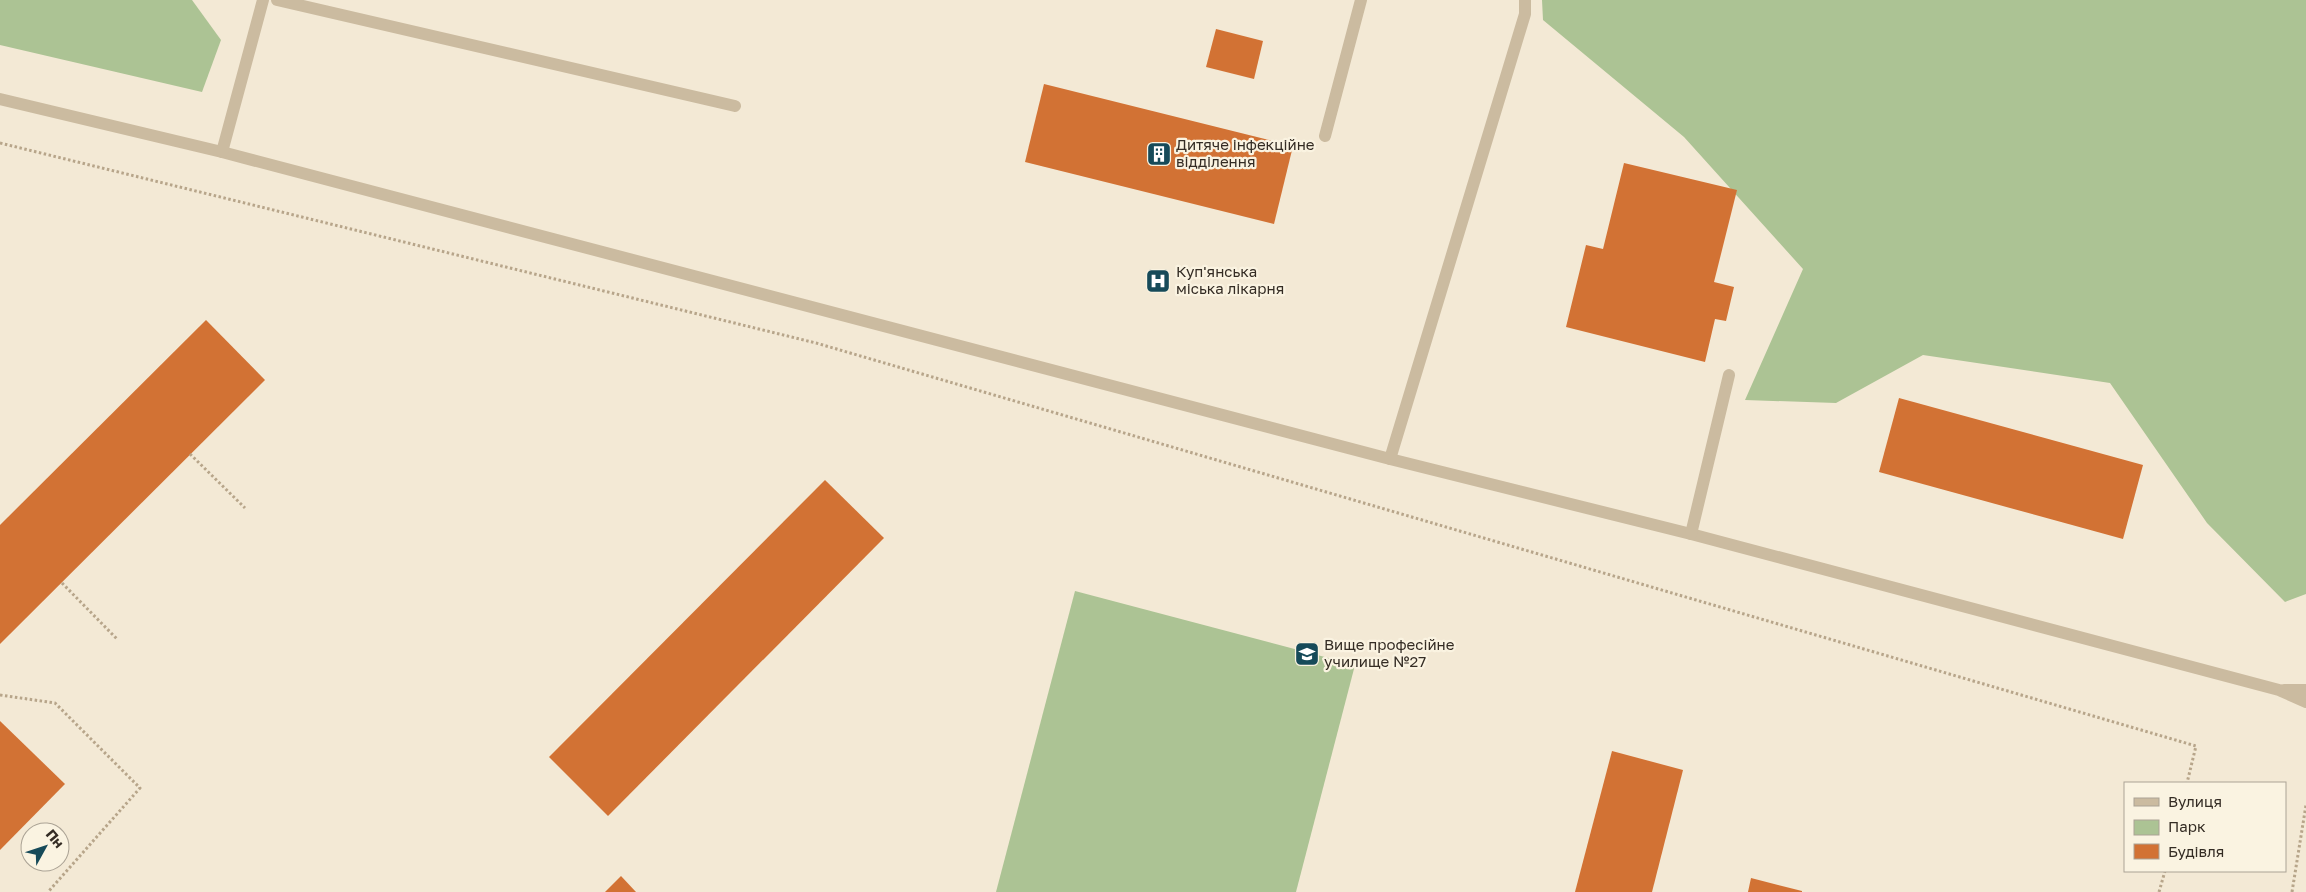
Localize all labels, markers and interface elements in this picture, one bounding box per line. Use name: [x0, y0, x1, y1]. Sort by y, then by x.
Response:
place label: Дитяче інфекційне відділення: [1176, 135, 1315, 170]
building icon: Дитяче інфекційне відділення: [1146, 141, 1172, 167]
place label: Куп'янська міська лікарня: [1176, 262, 1284, 297]
hospital icon: Куп'янська міська лікарня: [1145, 268, 1171, 294]
place label: Вище професійне училище №27: [1324, 635, 1455, 670]
school or university icon: Вище професійне училище №27: [1294, 641, 1320, 667]
legend: [2124, 782, 2286, 872]
text: Вулиця: [2168, 792, 2222, 810]
text: Парк: [2168, 817, 2206, 835]
north arrow: [20, 822, 70, 872]
text: Пн: [43, 826, 68, 851]
text: Будівля: [2168, 842, 2224, 860]

